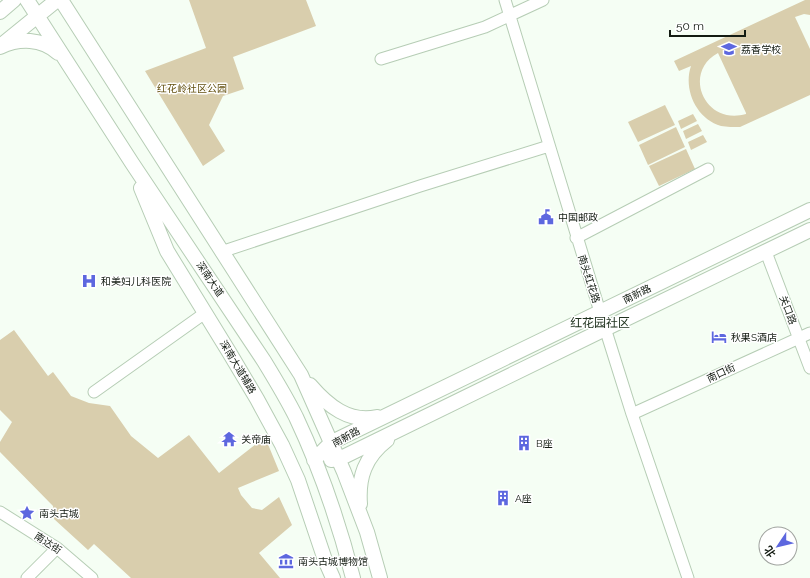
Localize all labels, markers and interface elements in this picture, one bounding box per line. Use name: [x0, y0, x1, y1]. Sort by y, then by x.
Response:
scale bar: [670, 12, 745, 38]
text: 50 m: [676, 19, 704, 33]
school or university icon: 荔香学校: [720, 40, 738, 58]
place label: 荔香学校: [741, 44, 781, 55]
park label: 红花岭社区公园: [157, 83, 227, 94]
public building icon: 中国邮政: [537, 208, 555, 226]
place label: 中国邮政: [558, 212, 598, 223]
street label: 南头红花路: [576, 254, 602, 304]
street label: 深南大道: [194, 259, 226, 299]
hospital icon: 和美妇儿科医院: [80, 272, 98, 290]
place label: 和美妇儿科医院: [101, 276, 171, 287]
street label: 南新路: [621, 282, 653, 306]
street label: 关口路: [777, 294, 799, 326]
district label: 红花园社区: [570, 316, 630, 330]
hotel icon: 秋果S酒店: [710, 328, 728, 346]
place label: 秋果S酒店: [731, 332, 777, 343]
street label: 深南大道辅路: [218, 338, 258, 396]
street label: 南口街: [705, 362, 737, 384]
street label: 南新路: [330, 425, 362, 449]
temple icon: 关帝庙: [220, 430, 238, 448]
place label: 关帝庙: [241, 434, 271, 445]
building icon: B座: [515, 434, 533, 452]
place label: B座: [536, 438, 553, 449]
building icon: A座: [494, 489, 512, 507]
place label: A座: [515, 493, 532, 504]
place icon: 南头古城: [18, 504, 36, 522]
place label: 南头古城: [39, 508, 79, 519]
north arrow: [758, 526, 798, 566]
street label: 南达街: [32, 530, 64, 556]
text: 北: [762, 543, 779, 560]
museum icon: 南头古城博物馆: [277, 552, 295, 570]
place label: 南头古城博物馆: [298, 556, 368, 567]

